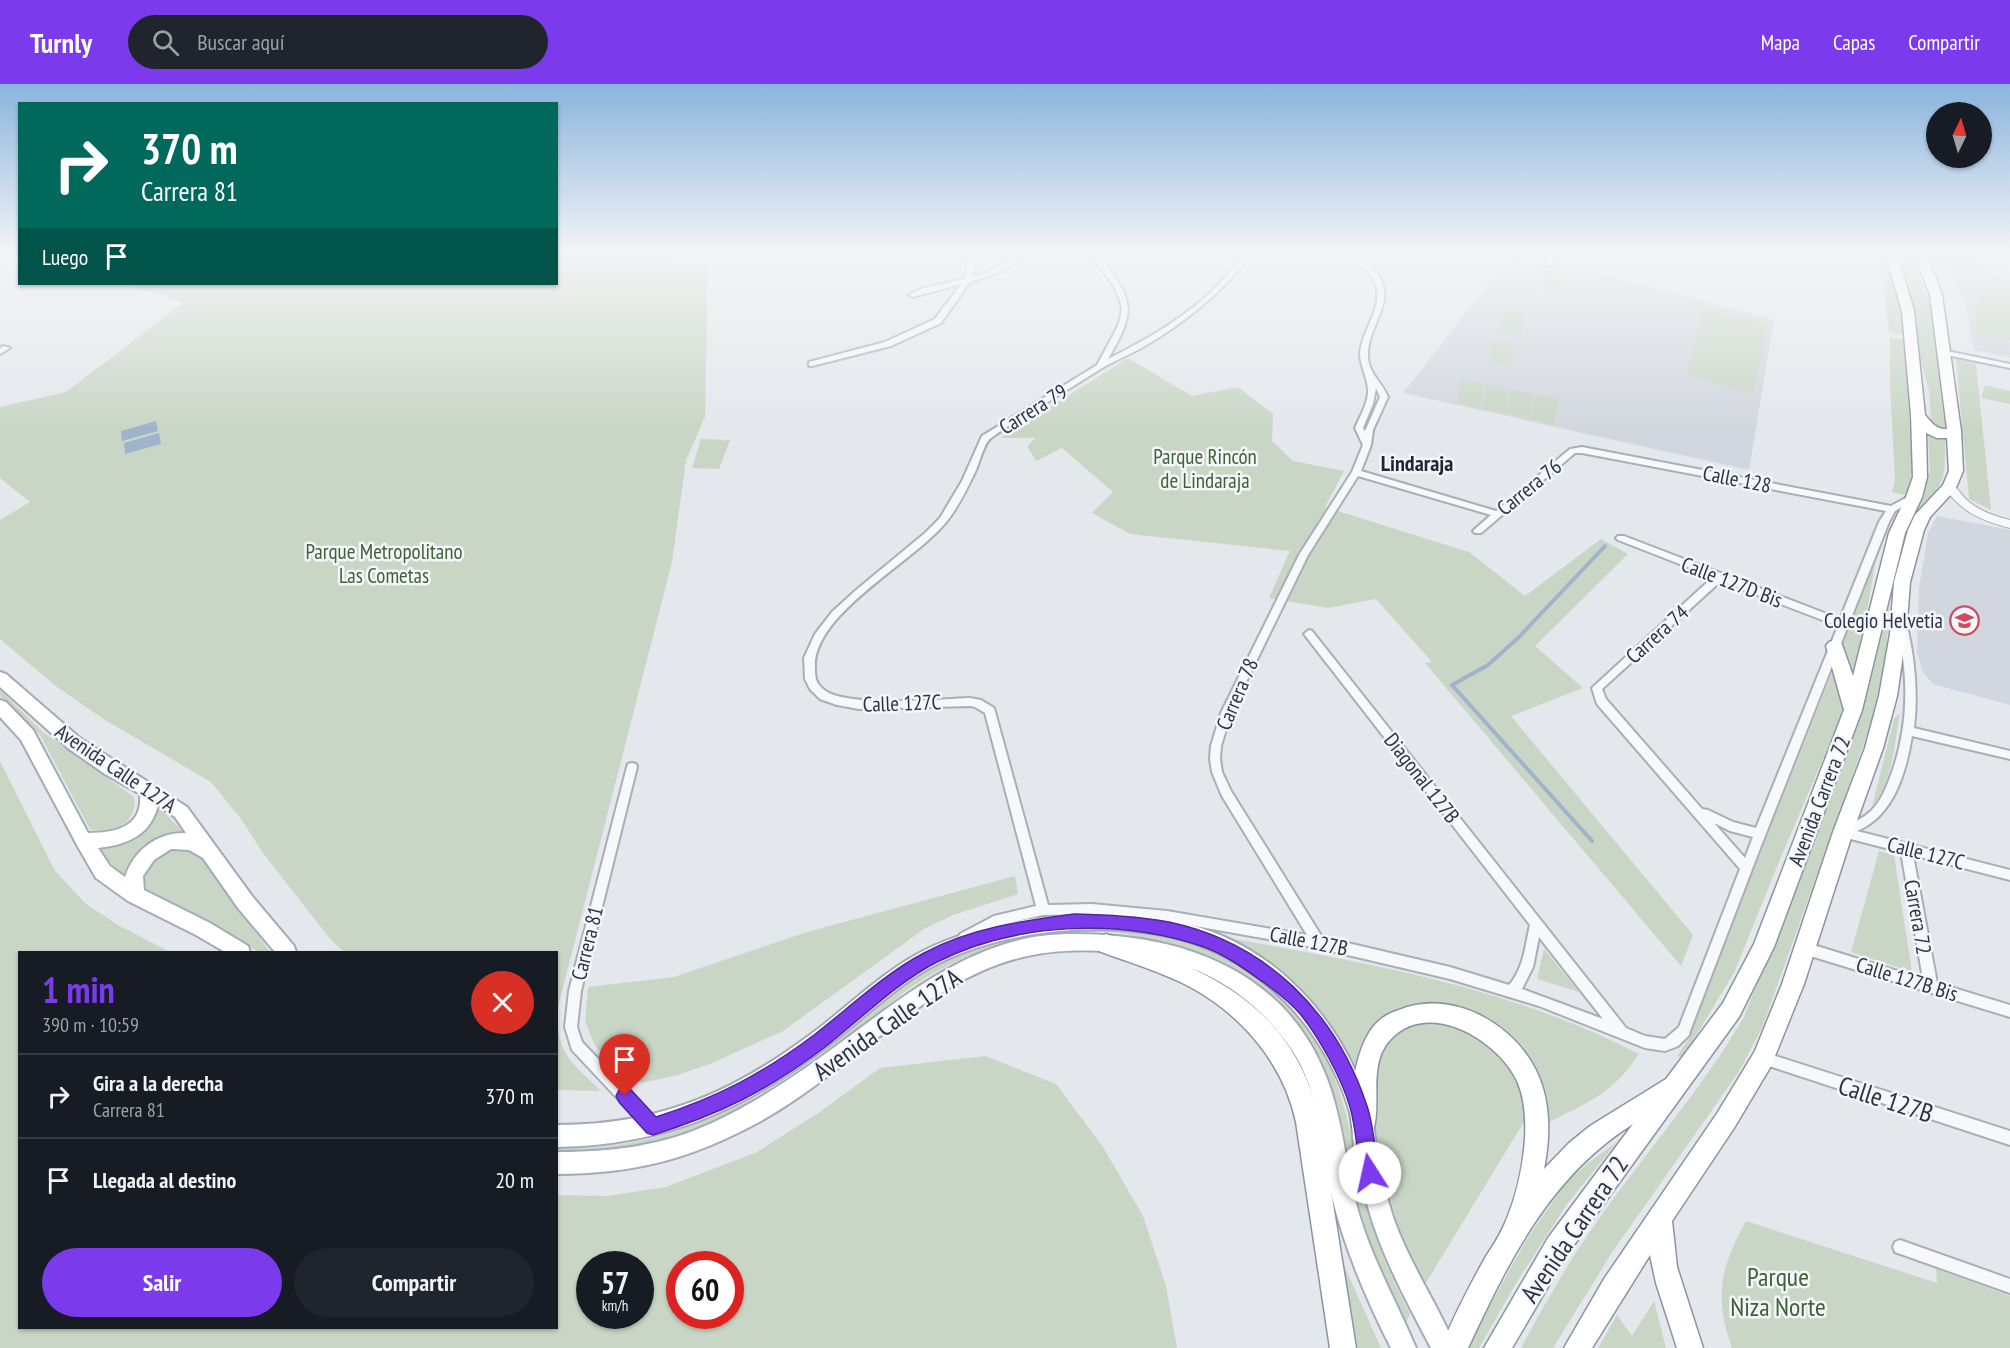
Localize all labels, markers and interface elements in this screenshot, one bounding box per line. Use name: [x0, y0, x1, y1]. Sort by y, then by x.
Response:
search box: [128, 15, 548, 69]
text: Turnly: [30, 24, 92, 61]
icon: search: [149, 26, 182, 59]
text: Buscar aquí: [197, 28, 284, 56]
text: Mapa: [1761, 29, 1800, 56]
text: Capas: [1833, 29, 1875, 56]
text: Compartir: [1908, 29, 1980, 56]
north arrow: [1926, 102, 1992, 168]
map controls: [1926, 102, 1992, 168]
text: 370 m: [141, 121, 238, 176]
icon: right: [42, 126, 120, 204]
text: Carrera 81: [141, 174, 238, 208]
icon: arrive: [100, 240, 133, 273]
text: Luego: [42, 243, 88, 271]
street label: Carrera 79: [994, 378, 1072, 440]
park label: Parque Rincón de Lindaraja: [1153, 443, 1257, 494]
district label: Lindaraja: [1381, 449, 1453, 477]
street label: Carrera 76: [1491, 453, 1567, 521]
street label: Calle 128: [1701, 459, 1773, 499]
park label: Parque Metropolitano Las Cometas: [305, 538, 463, 589]
street label: Calle 127D Bis: [1678, 550, 1786, 614]
street label: Carrera 74: [1620, 598, 1694, 669]
school or university icon: Colegio Helvetia: [1948, 604, 1980, 636]
place label: Colegio Helvetia: [1824, 607, 1943, 634]
street label: Carrera 78: [1210, 654, 1264, 734]
street label: Calle 127C: [862, 688, 942, 718]
street label: Avenida Calle 127A: [50, 718, 182, 818]
street label: Diagonal 127B: [1378, 727, 1466, 829]
street label: Avenida Carrera 72: [1782, 732, 1856, 870]
street label: Calle 127C: [1885, 830, 1968, 876]
street label: Carrera 72: [1898, 878, 1938, 956]
street label: Carrera 81: [565, 903, 609, 983]
street label: Calle 127B: [1268, 920, 1350, 962]
street label: Calle 127B Bis: [1853, 951, 1961, 1007]
street label: Avenida Calle 127A: [806, 960, 968, 1087]
text: 1 min: [42, 966, 115, 1013]
button: close: [471, 971, 534, 1034]
text: 390 m · 10:59: [42, 1012, 139, 1038]
pin: [599, 1034, 650, 1096]
icon: arrive: [608, 1043, 641, 1076]
street label: Calle 127B: [1834, 1068, 1938, 1130]
text: Gira a la derecha: [93, 1069, 223, 1097]
icon: right: [42, 1080, 75, 1113]
text: 370 m: [485, 1082, 534, 1110]
text: Carrera 81: [93, 1097, 165, 1123]
position arrow: [1338, 1141, 1402, 1205]
street label: Avenida Carrera 72: [1513, 1149, 1635, 1309]
icon: arrive: [42, 1164, 75, 1197]
text: Llegada al destino: [93, 1166, 236, 1194]
text: 20 m: [495, 1166, 534, 1194]
button: Salir: [42, 1248, 282, 1317]
button: Compartir: [294, 1248, 534, 1317]
speed limit sign: 60: [666, 1251, 744, 1329]
park label: Parque Niza Norte: [1730, 1260, 1826, 1323]
text: 57: [601, 1263, 629, 1302]
text: km/h: [602, 1296, 628, 1315]

